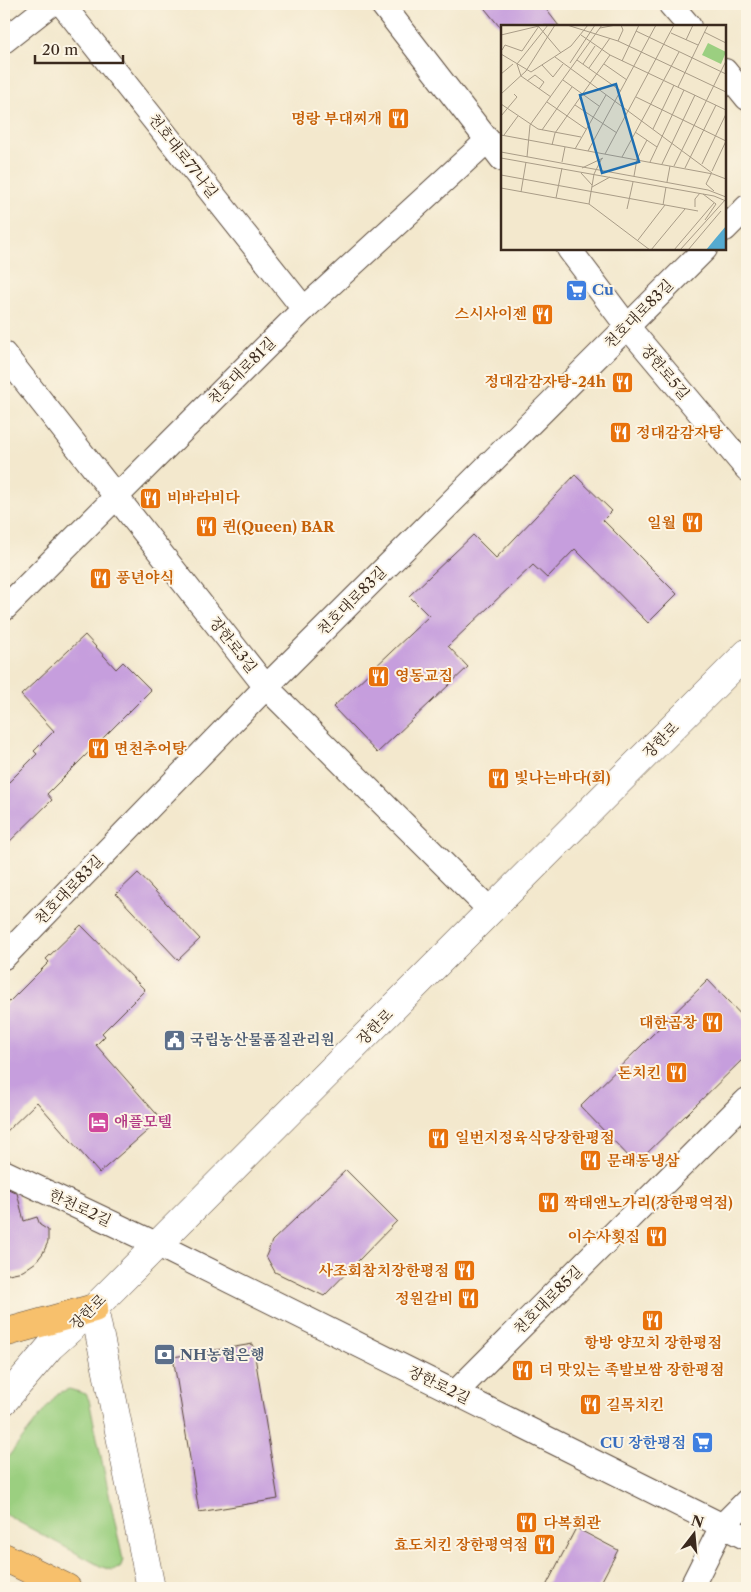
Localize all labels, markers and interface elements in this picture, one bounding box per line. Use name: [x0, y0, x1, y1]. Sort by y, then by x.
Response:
inset map: [501, 25, 726, 250]
scale bar: [35, 32, 122, 64]
text: 20 m: [42, 40, 78, 59]
restaurant icon: 명랑 부대찌개: [386, 107, 410, 131]
place label: 명랑 부대찌개: [291, 109, 382, 128]
street label: 천호대로77나길: [145, 110, 222, 202]
street label: 천호대로83길: [600, 275, 677, 352]
supermarket icon: Cu: [564, 278, 588, 302]
place label: Cu: [592, 280, 614, 299]
restaurant icon: 스시사이젠: [531, 302, 555, 326]
place label: 스시사이젠: [455, 304, 527, 323]
street label: 천호대로81길: [204, 333, 279, 408]
street label: 장한로5길: [637, 340, 694, 403]
restaurant icon: 정대감감자탕-24h: [610, 370, 634, 394]
place label: 정대감감자탕-24h: [484, 372, 607, 391]
restaurant icon: 정대감감자탕: [608, 421, 632, 445]
place label: 정대감감자탕: [636, 423, 723, 442]
restaurant icon: 비바라비다: [139, 486, 163, 510]
place label: 비바라비다: [167, 488, 240, 507]
restaurant icon: 일월: [680, 511, 704, 535]
place label: 일월: [647, 513, 676, 532]
restaurant icon: 퀸(Queen) BAR: [194, 515, 218, 539]
place label: 퀸(Queen) BAR: [222, 517, 336, 536]
street label: 천호대로83길: [313, 562, 390, 639]
restaurant icon: 풍년야식: [88, 566, 112, 590]
place label: 풍년야식: [116, 568, 174, 587]
street label: 장한로3길: [206, 613, 261, 677]
restaurant icon: 영동교집: [367, 664, 391, 688]
place label: 영동교집: [395, 666, 453, 685]
street label: 장한로: [639, 717, 683, 762]
restaurant icon: 면천추어탕: [86, 737, 110, 761]
place label: 면천추어탕: [114, 739, 187, 758]
restaurant icon: 빛나는바다(회): [486, 766, 510, 790]
place label: 빛나는바다(회): [514, 768, 611, 787]
street label: 천호대로83길: [31, 851, 107, 928]
street label: 장한로: [353, 1004, 397, 1049]
restaurant icon: 대한곱창: [701, 1011, 725, 1035]
place label: 대한곱창: [639, 1013, 698, 1032]
public building icon: 국립농산물품질관리원: [162, 1028, 186, 1052]
place label: 국립농산물품질관리원: [190, 1030, 335, 1049]
restaurant icon: 돈치킨: [665, 1061, 689, 1085]
place label: 돈치킨: [618, 1063, 661, 1082]
hotel icon: 애플모텔: [86, 1110, 110, 1134]
place label: 애플모텔: [114, 1112, 172, 1131]
restaurant icon: 일번지정육식당장한평점: [427, 1126, 451, 1150]
place label: 일번지정육식당장한평점: [455, 1128, 614, 1147]
restaurant icon: 문래동냉삼: [579, 1149, 603, 1173]
place label: 문래동냉삼: [607, 1151, 680, 1170]
street label: 한천로2길: [46, 1185, 114, 1230]
restaurant icon: 짝태앤노가리(장한평역점): [536, 1191, 560, 1215]
place label: 짝태앤노가리(장한평역점): [564, 1193, 733, 1212]
restaurant icon: 이수사횟집: [644, 1225, 668, 1249]
place label: 이수사횟집: [568, 1227, 640, 1246]
restaurant icon: 사조회참치장한평점: [453, 1259, 477, 1283]
place label: 사조회참치장한평점: [319, 1261, 449, 1280]
street label: 천호대로85길: [509, 1261, 586, 1338]
restaurant icon: 정원갈비: [457, 1287, 481, 1311]
street label: 장한로: [65, 1289, 110, 1334]
place label: 정원갈비: [395, 1289, 453, 1308]
restaurant icon: 항방 양꼬치 장한평점: [641, 1308, 665, 1332]
place label: 항방 양꼬치 장한평점: [584, 1333, 722, 1352]
bank icon: NH농협은행: [152, 1343, 176, 1367]
place label: NH농협은행: [180, 1345, 265, 1364]
restaurant icon: 더 맛있는 족발보쌈 장한평점: [511, 1358, 535, 1382]
place label: 더 맛있는 족발보쌈 장한평점: [539, 1360, 724, 1379]
street label: 장한로2길: [405, 1361, 473, 1408]
restaurant icon: 길목치킨: [578, 1393, 602, 1417]
place label: 길목치킨: [606, 1395, 664, 1414]
supermarket icon: CU 장한평점: [690, 1431, 714, 1455]
place label: CU 장한평점: [600, 1433, 686, 1452]
north arrow: [668, 1510, 718, 1560]
restaurant icon: 다복회관: [515, 1511, 539, 1535]
text: N: [689, 1511, 706, 1532]
place label: 다복회관: [543, 1513, 601, 1532]
restaurant icon: 효도치킨 장한평역점: [532, 1533, 556, 1557]
place label: 효도치킨 장한평역점: [394, 1535, 528, 1554]

